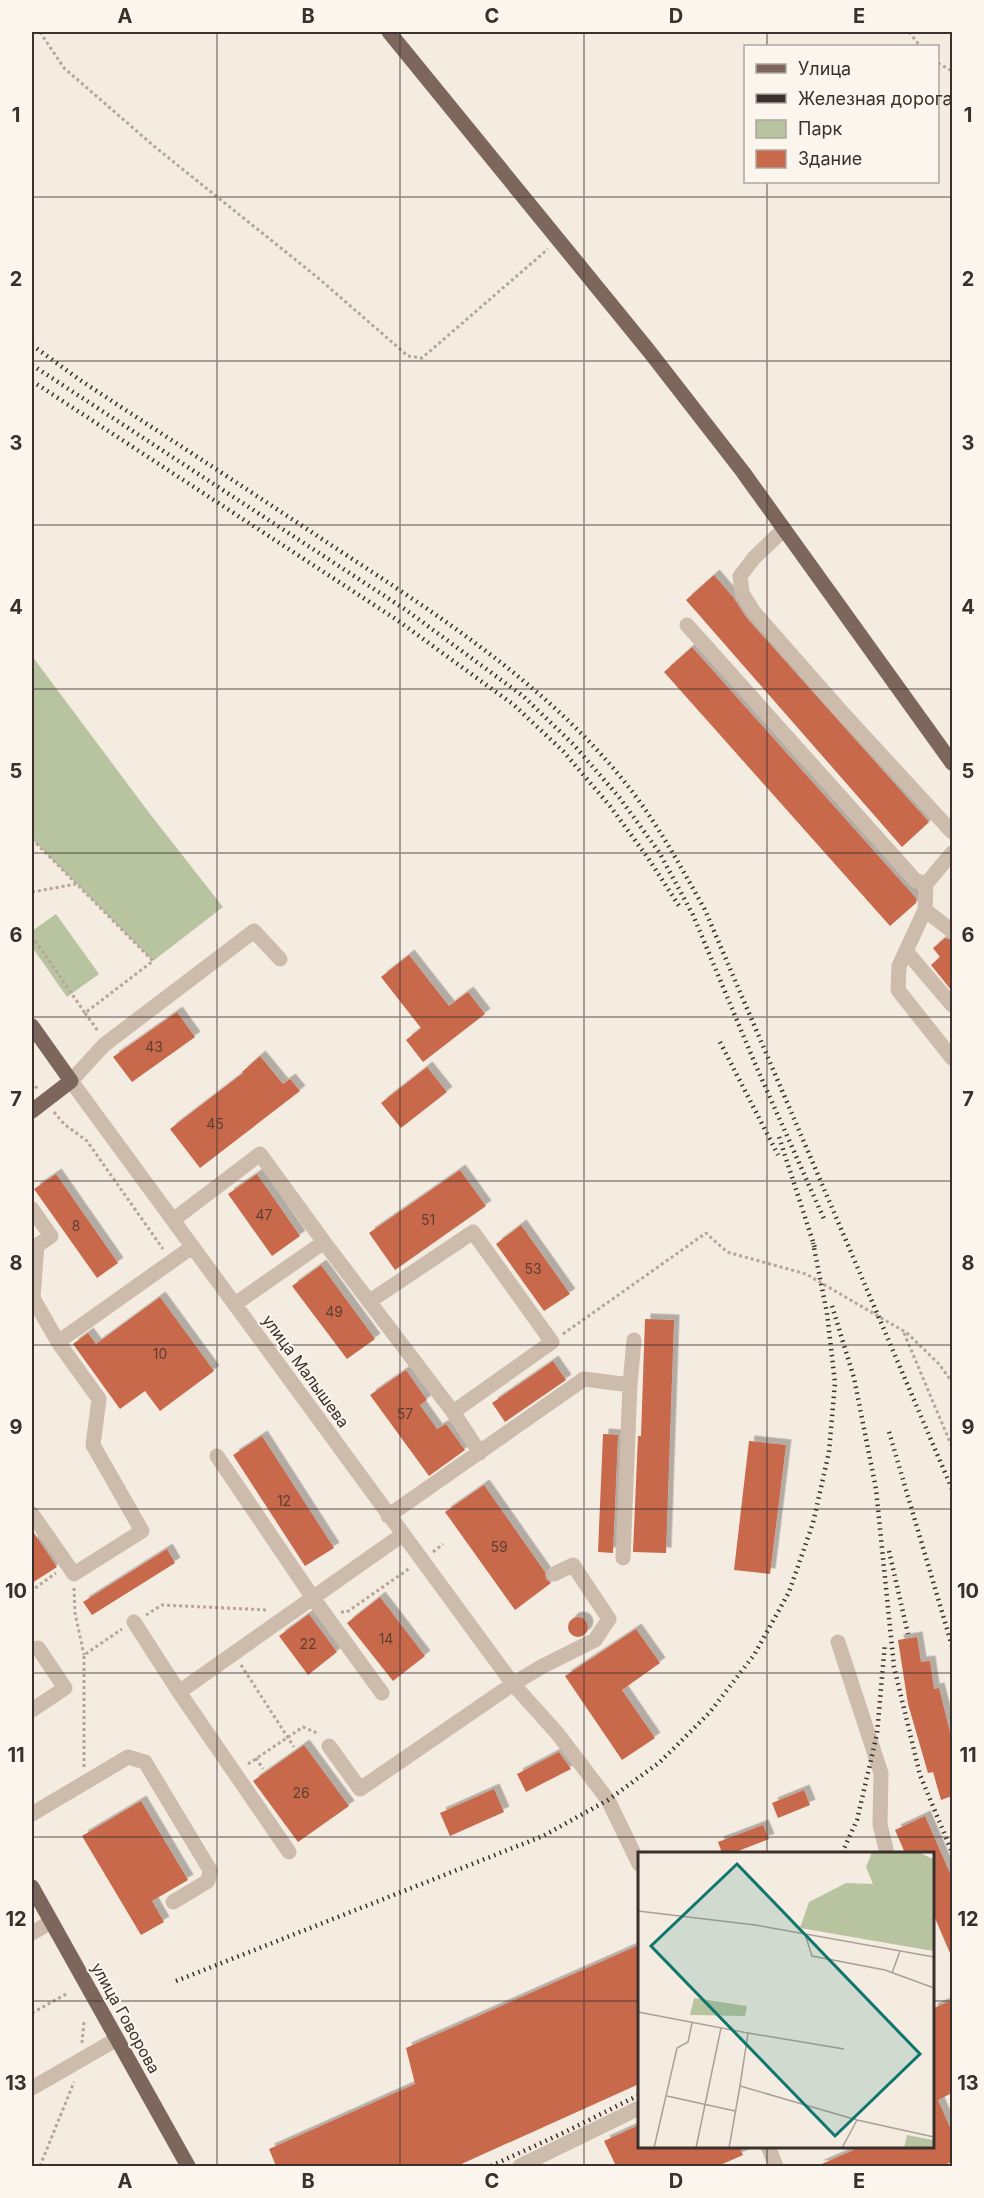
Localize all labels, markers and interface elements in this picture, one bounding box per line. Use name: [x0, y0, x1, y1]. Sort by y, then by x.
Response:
text: A: [118, 4, 133, 28]
text: B: [301, 4, 315, 28]
text: C: [485, 4, 499, 28]
text: D: [669, 4, 683, 28]
text: E: [853, 4, 865, 28]
legend: [744, 45, 939, 183]
text: Улица: [798, 58, 851, 79]
text: Железная дорога: [798, 88, 953, 109]
text: 1: [12, 103, 20, 127]
text: 1: [964, 103, 972, 127]
text: Парк: [798, 118, 843, 139]
text: Здание: [798, 148, 862, 169]
text: 2: [10, 267, 22, 291]
text: 2: [962, 267, 974, 291]
text: 3: [10, 431, 22, 455]
text: 3: [962, 431, 974, 455]
text: 4: [9, 595, 23, 619]
text: 4: [961, 595, 975, 619]
text: 5: [10, 759, 22, 783]
text: 5: [962, 759, 974, 783]
text: 6: [10, 923, 23, 947]
text: 6: [962, 923, 975, 947]
house number: 43: [145, 1038, 163, 1055]
text: 7: [10, 1087, 22, 1111]
text: 7: [962, 1087, 974, 1111]
house number: 45: [206, 1115, 224, 1132]
house number: 47: [256, 1206, 273, 1223]
house number: 51: [421, 1211, 435, 1228]
house number: 8: [72, 1217, 80, 1234]
text: 8: [9, 1251, 23, 1275]
text: 8: [961, 1251, 975, 1275]
house number: 53: [524, 1260, 542, 1277]
house number: 49: [325, 1303, 343, 1320]
street label: улица Малышева: [258, 1311, 354, 1431]
house number: 10: [153, 1345, 167, 1362]
house number: 57: [397, 1405, 413, 1422]
text: 9: [10, 1415, 23, 1439]
text: 9: [962, 1415, 975, 1439]
house number: 12: [277, 1492, 291, 1509]
house number: 59: [490, 1538, 508, 1555]
text: 10: [5, 1579, 27, 1603]
text: 10: [957, 1579, 979, 1603]
house number: 14: [379, 1630, 393, 1647]
house number: 22: [299, 1635, 317, 1652]
text: 11: [7, 1743, 25, 1767]
text: 11: [959, 1743, 977, 1767]
house number: 26: [292, 1784, 310, 1801]
inset map: [638, 1852, 933, 2147]
text: 12: [5, 1907, 27, 1931]
text: 12: [957, 1907, 979, 1931]
street label: улица Говорова: [87, 1959, 165, 2077]
text: 13: [5, 2071, 27, 2095]
text: 13: [957, 2071, 979, 2095]
text: A: [118, 2169, 133, 2193]
text: B: [301, 2169, 315, 2193]
text: C: [485, 2169, 499, 2193]
text: D: [669, 2169, 683, 2193]
text: E: [853, 2169, 865, 2193]

